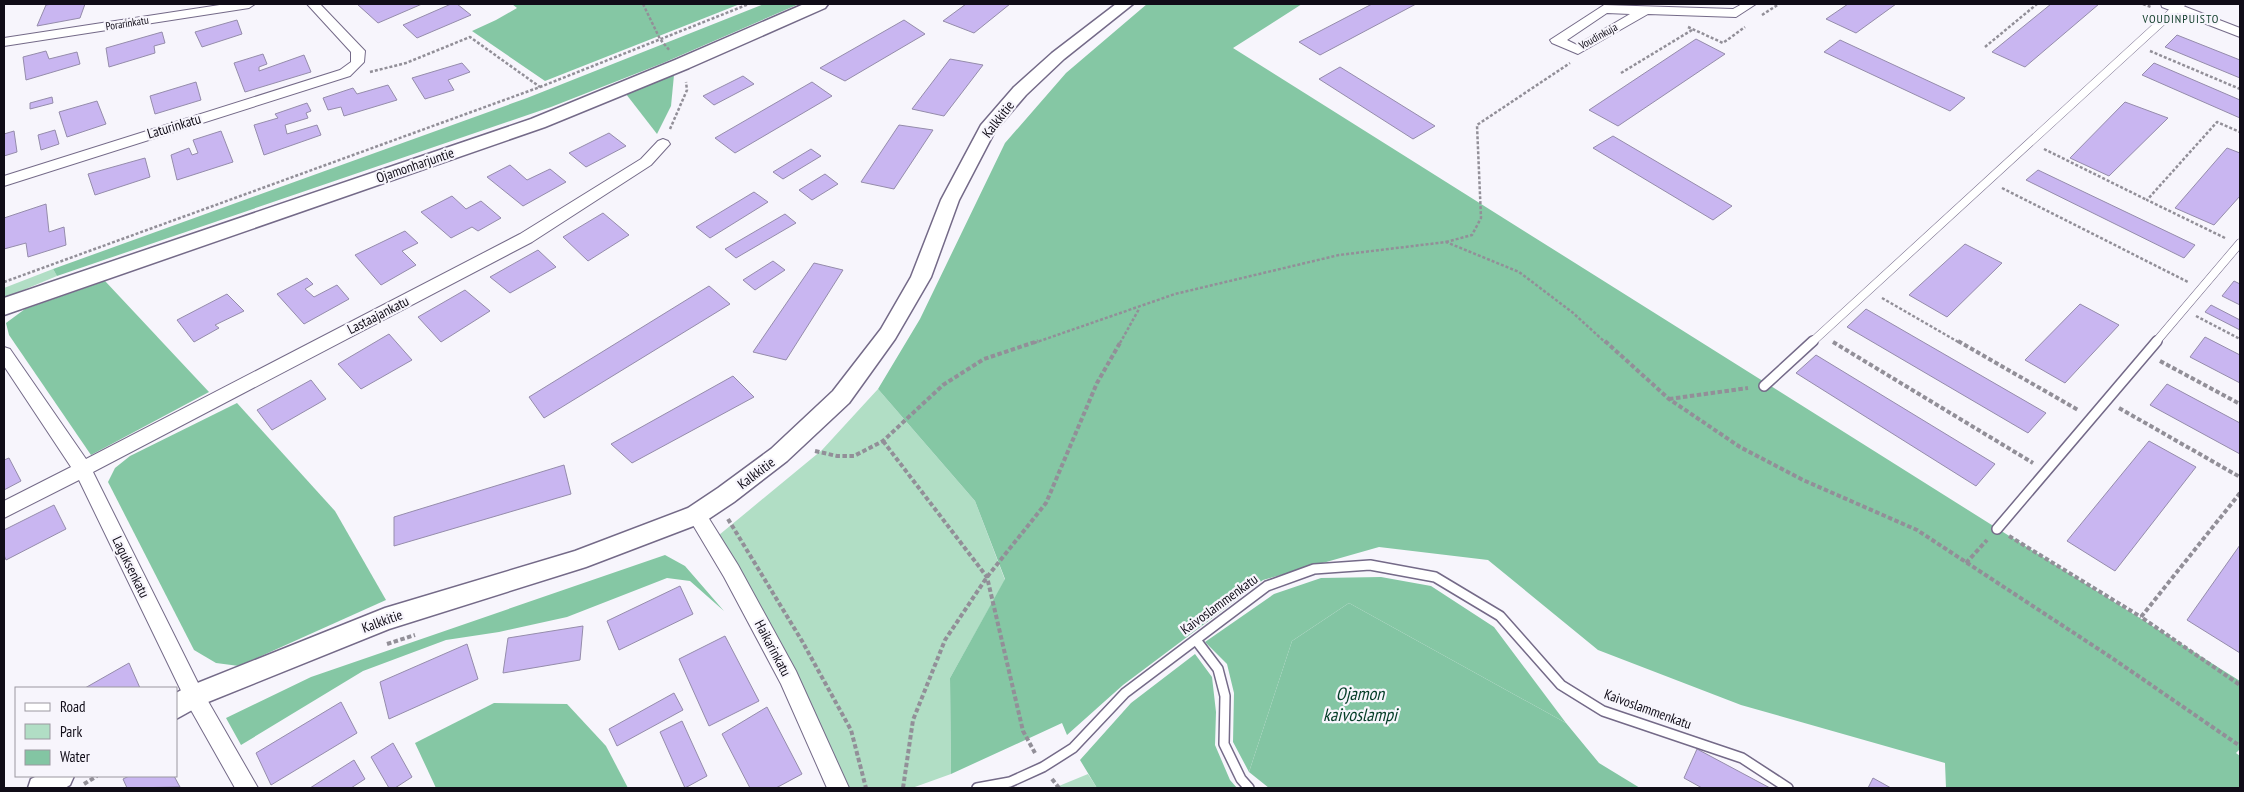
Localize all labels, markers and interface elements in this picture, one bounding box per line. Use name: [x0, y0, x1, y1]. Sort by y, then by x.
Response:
district label: VOUDINPUISTO: [2142, 11, 2219, 26]
street label: Porarinkatu: [104, 13, 150, 33]
street label: Voudinkuja: [1575, 20, 1620, 53]
street label: Kalkkitie: [978, 97, 1018, 141]
street label: Laturinkatu: [145, 109, 203, 143]
street label: Ojamonharjuntie: [374, 143, 456, 187]
street label: Lastaajankatu: [344, 292, 412, 338]
street label: Kalkkitie: [734, 453, 778, 493]
street label: Laguksenkatu: [108, 533, 154, 601]
street label: Kaivoslammenkatu: [1177, 570, 1261, 638]
street label: Kalkkitie: [359, 605, 405, 637]
street label: Haikarinkatu: [751, 617, 795, 679]
water label: Ojamon kaivoslampi: [1323, 682, 1399, 726]
street label: Kaivoslammenkatu: [1602, 685, 1694, 733]
legend: [15, 687, 178, 777]
text: Road: [60, 697, 86, 716]
text: Park: [60, 722, 82, 741]
text: Water: [60, 747, 91, 766]

